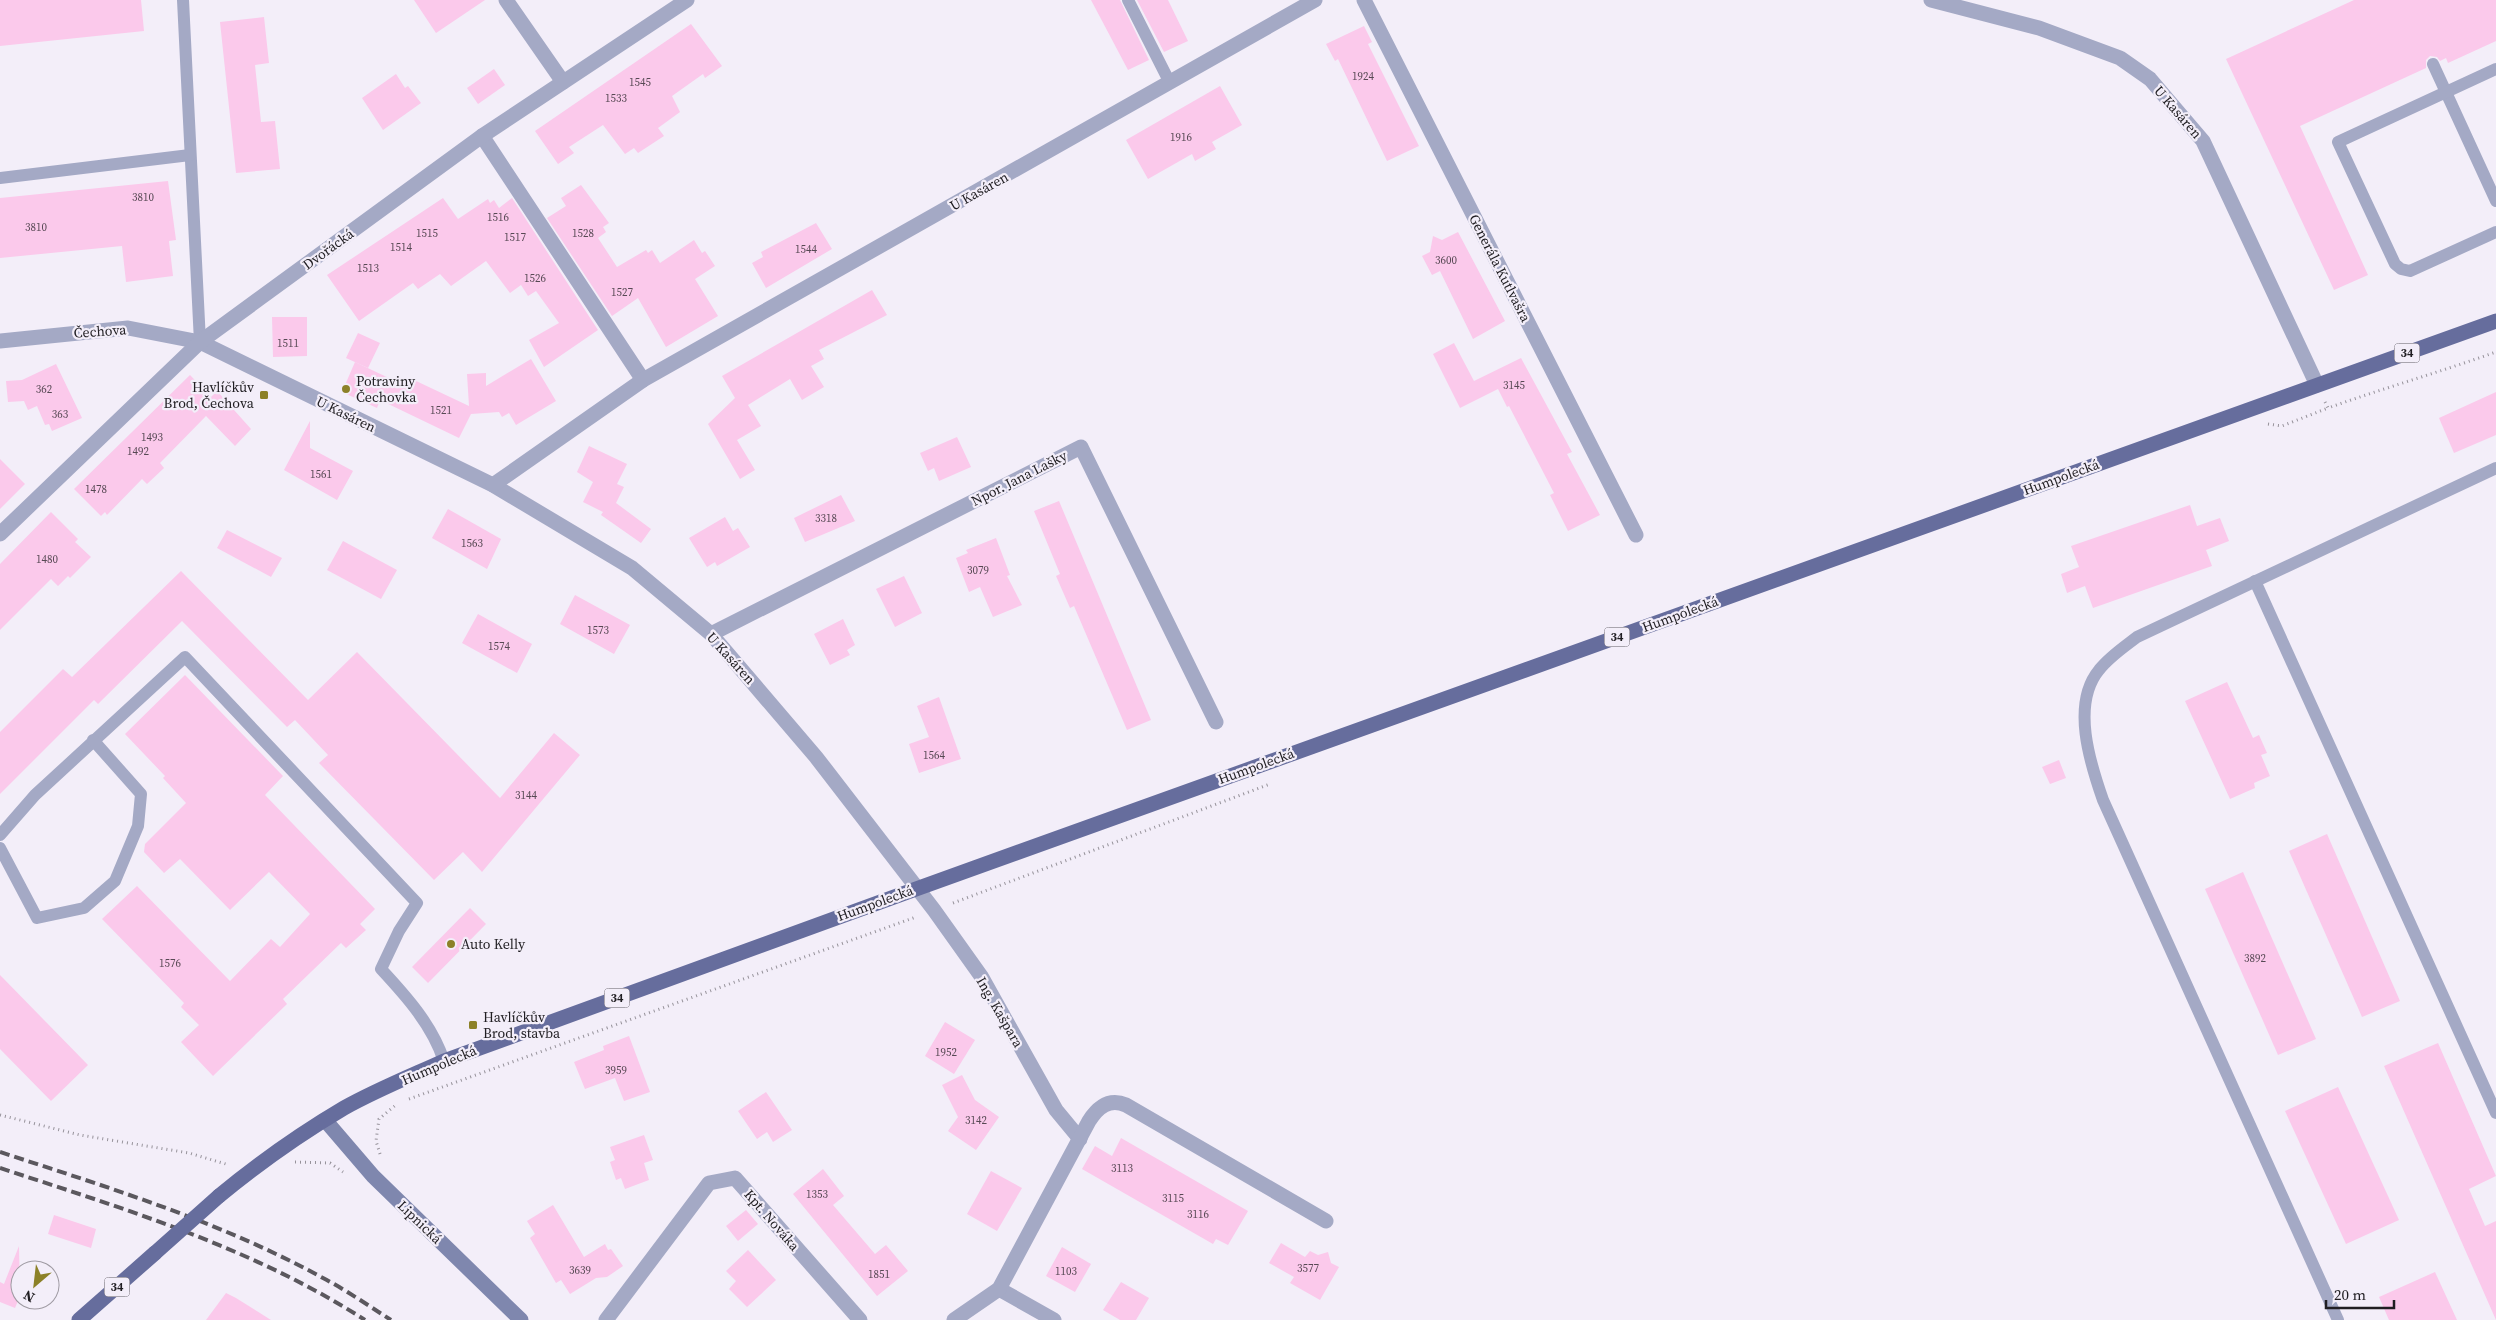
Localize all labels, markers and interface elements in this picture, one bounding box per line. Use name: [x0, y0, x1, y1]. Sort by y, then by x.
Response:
house number: 1924: [1352, 69, 1374, 84]
house number: 1545: [629, 75, 651, 90]
street label: U Kasáren: [2149, 81, 2207, 143]
house number: 1533: [605, 91, 627, 106]
house number: 1916: [1170, 130, 1192, 145]
street label: U Kasáren: [946, 166, 1012, 215]
house number: 3810: [132, 190, 154, 205]
house number: 1516: [487, 210, 509, 225]
street label: Generála Kutlvašra: [1464, 211, 1536, 326]
house number: 3810: [25, 220, 47, 235]
street label: Dvořácká: [298, 223, 358, 274]
house number: 1515: [416, 226, 438, 241]
house number: 1528: [572, 226, 594, 241]
house number: 1517: [504, 230, 526, 245]
house number: 1514: [390, 240, 412, 255]
house number: 1544: [795, 242, 817, 257]
house number: 3600: [1435, 253, 1457, 268]
house number: 1513: [357, 261, 379, 276]
house number: 1526: [524, 271, 546, 286]
house number: 1527: [611, 285, 633, 300]
street label: Čechova: [73, 319, 128, 343]
house number: 1511: [277, 336, 299, 351]
road number: 34: [2394, 343, 2420, 362]
place label: Potraviny Čechovka: [356, 371, 417, 407]
place label: Havlíčkův Brod, Čechova: [164, 377, 255, 413]
house number: 3145: [1503, 378, 1525, 393]
house number: 362: [36, 382, 53, 397]
marker: Potraviny Čechovka: [340, 383, 352, 395]
marker: Havlíčkův Brod, Čechova: [258, 389, 270, 401]
street label: U Kasáren: [313, 391, 380, 437]
house number: 1521: [430, 403, 452, 418]
house number: 363: [52, 407, 69, 422]
house number: 1493: [141, 430, 163, 445]
house number: 1492: [127, 444, 149, 459]
street label: Npor. Jana Lašky: [968, 445, 1071, 511]
street label: Humpolecká: [2020, 454, 2103, 500]
house number: 1561: [310, 467, 332, 482]
house number: 1478: [85, 482, 107, 497]
house number: 3318: [815, 511, 837, 526]
house number: 1563: [461, 536, 483, 551]
house number: 1480: [36, 552, 58, 567]
house number: 3079: [967, 563, 989, 578]
street label: Humpolecká: [1639, 591, 1722, 637]
house number: 1573: [587, 623, 609, 638]
street label: U Kasáren: [702, 627, 760, 689]
road number: 34: [1604, 628, 1630, 646]
house number: 1574: [488, 639, 510, 654]
street label: Humpolecká: [1215, 743, 1298, 789]
house number: 1564: [923, 748, 945, 763]
house number: 3144: [515, 788, 537, 803]
street label: Humpolecká: [834, 880, 917, 926]
place label: Auto Kelly: [461, 934, 526, 954]
marker: Auto Kelly: [445, 938, 457, 950]
house number: 3892: [2244, 951, 2266, 966]
house number: 1576: [159, 956, 181, 971]
street label: Ing. Kašpara: [972, 973, 1029, 1052]
road number: 34: [604, 988, 630, 1008]
place label: Havlíčkův Brod, stavba: [483, 1007, 561, 1043]
marker: Havlíčkův Brod, stavba: [467, 1019, 479, 1031]
street label: Humpolecká: [398, 1040, 480, 1090]
house number: 1952: [935, 1045, 957, 1060]
house number: 3959: [605, 1063, 627, 1078]
house number: 3142: [965, 1113, 987, 1128]
house number: 3113: [1111, 1161, 1133, 1176]
street label: Kpt. Nováka: [740, 1185, 805, 1256]
house number: 1353: [806, 1187, 828, 1202]
house number: 3115: [1162, 1191, 1184, 1206]
street label: Lipnická: [393, 1196, 447, 1249]
house number: 3116: [1187, 1207, 1209, 1222]
north arrow: [10, 1260, 60, 1310]
house number: 3577: [1297, 1261, 1319, 1276]
house number: 3639: [569, 1263, 591, 1278]
house number: 1103: [1055, 1264, 1077, 1279]
house number: 1851: [868, 1267, 890, 1282]
road number: 34: [104, 1277, 130, 1296]
scale bar: [2326, 1278, 2394, 1310]
text: 20 m: [2334, 1284, 2366, 1305]
text: N: [20, 1285, 38, 1308]

